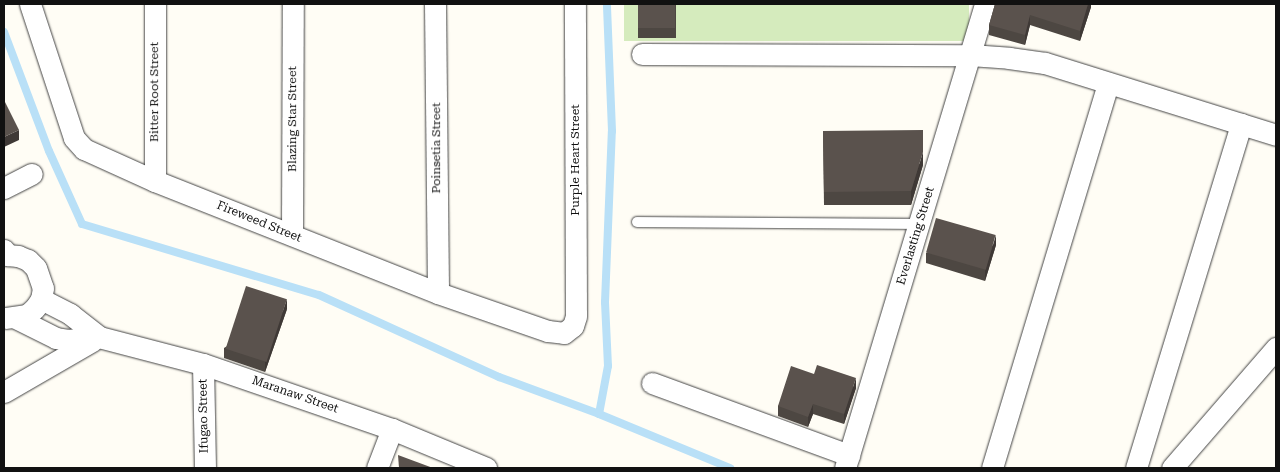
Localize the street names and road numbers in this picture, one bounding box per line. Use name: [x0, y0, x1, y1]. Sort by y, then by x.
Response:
street label: Bitter Root Street: [148, 42, 162, 142]
street label: Blazing Star Street: [286, 66, 300, 172]
street label: Poinsetia Street: [430, 103, 444, 193]
street label: Purple Heart Street: [569, 104, 583, 216]
street label: Everlasting Street: [894, 185, 938, 287]
street label: Fireweed Street: [214, 198, 304, 246]
street label: Maranaw Street: [250, 373, 340, 417]
street label: Ifugao Street: [196, 379, 212, 453]

